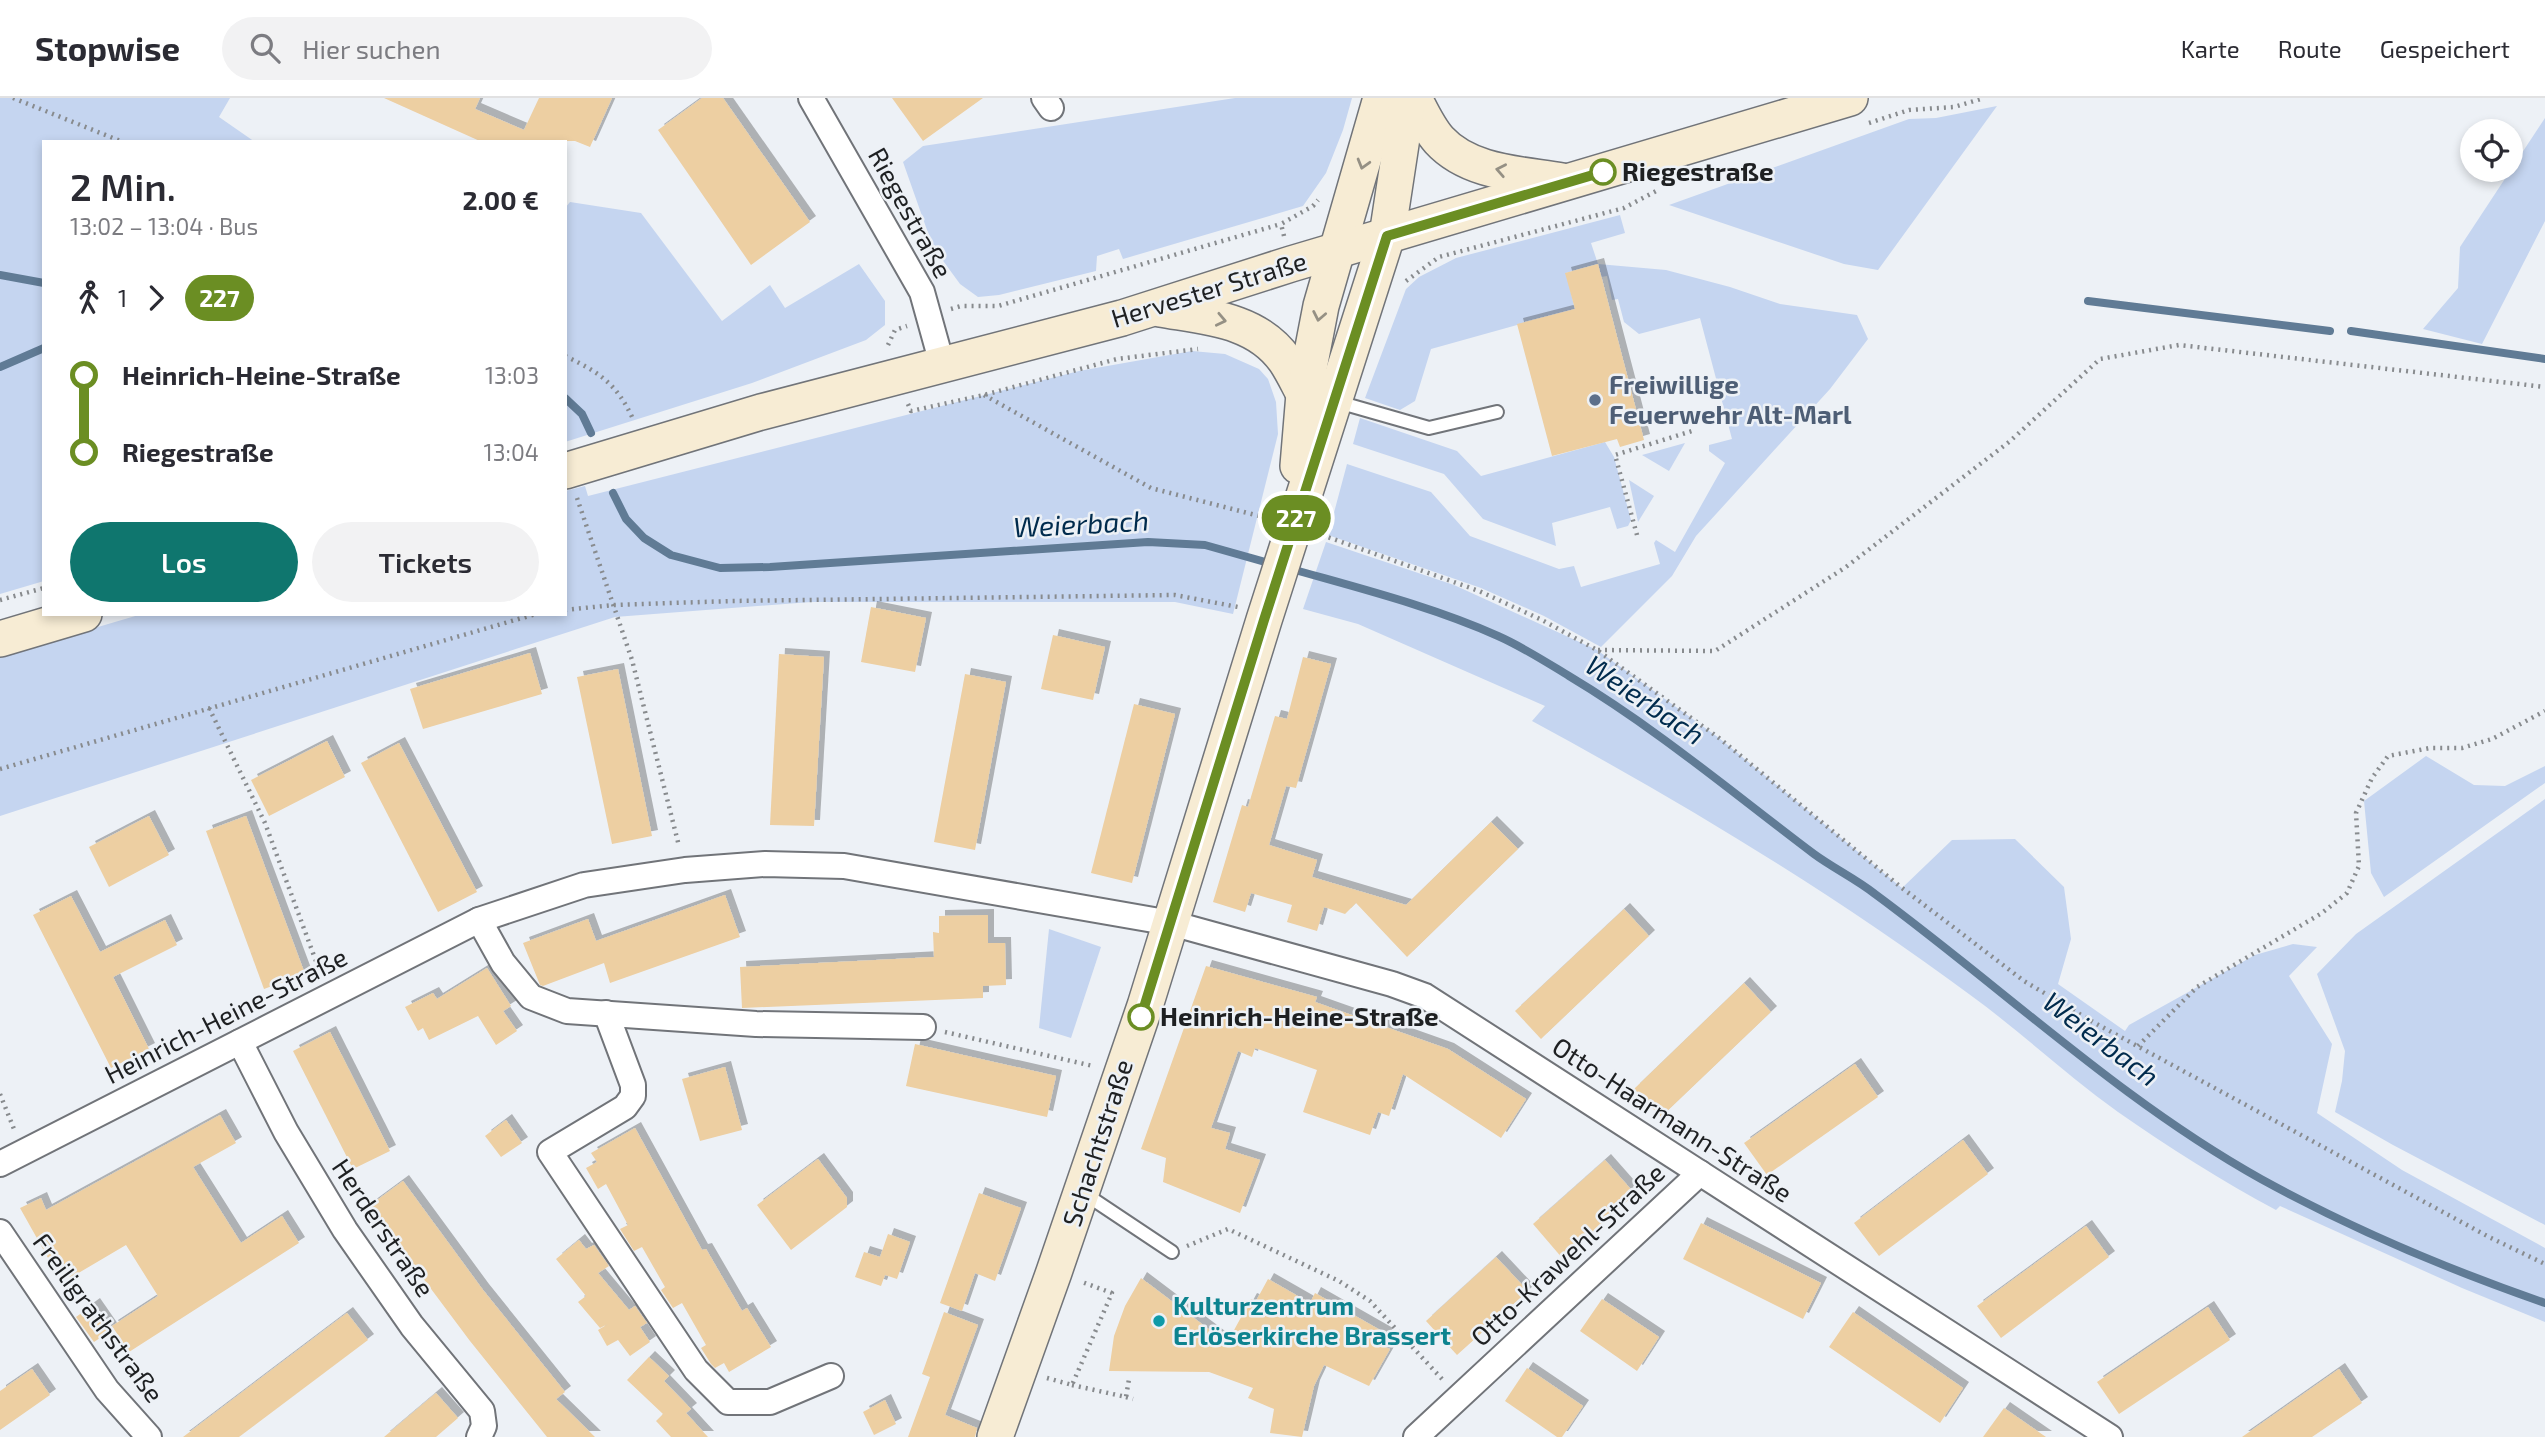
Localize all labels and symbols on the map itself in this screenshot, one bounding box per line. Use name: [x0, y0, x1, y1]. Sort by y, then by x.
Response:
street label: Riegestraße: [863, 142, 960, 283]
place label: Riegestraße: [1622, 155, 1774, 186]
one-way arrow: [1357, 158, 1372, 170]
marker: Riegestraße: [1590, 159, 1616, 185]
one-way arrow: [1495, 164, 1507, 179]
street label: Hervester Straße: [1107, 244, 1310, 333]
one-way arrow: [1312, 310, 1327, 322]
one-way arrow: [1215, 311, 1227, 326]
place label: Freiwillige Feuerwehr Alt-Marl: [1609, 368, 1852, 429]
marker: Freiwillige Feuerwehr Alt-Marl: [1587, 392, 1603, 408]
line badge: 227: [1256, 495, 1336, 541]
water label: Weierbach: [1012, 502, 1150, 544]
water label: Weierbach: [1580, 647, 1711, 751]
street label: Heinrich-Heine-Straße: [99, 940, 352, 1089]
water label: Weierbach: [2037, 984, 2166, 1093]
place label: Heinrich-Heine-Straße: [1160, 1000, 1439, 1031]
marker: Heinrich-Heine-Straße: [1128, 1004, 1154, 1030]
street label: Otto-Haarmann-Straße: [1547, 1030, 1798, 1208]
street label: Schachtstraße: [1055, 1055, 1138, 1230]
street label: Herderstraße: [327, 1152, 442, 1302]
street label: Otto-Krawehl-Straße: [1464, 1156, 1670, 1352]
street label: Freiligrathstraße: [27, 1226, 171, 1408]
place label: Kulturzentrum Erlöserkirche Brassert: [1173, 1289, 1451, 1350]
marker: Kulturzentrum Erlöserkirche Brassert: [1151, 1313, 1167, 1329]

